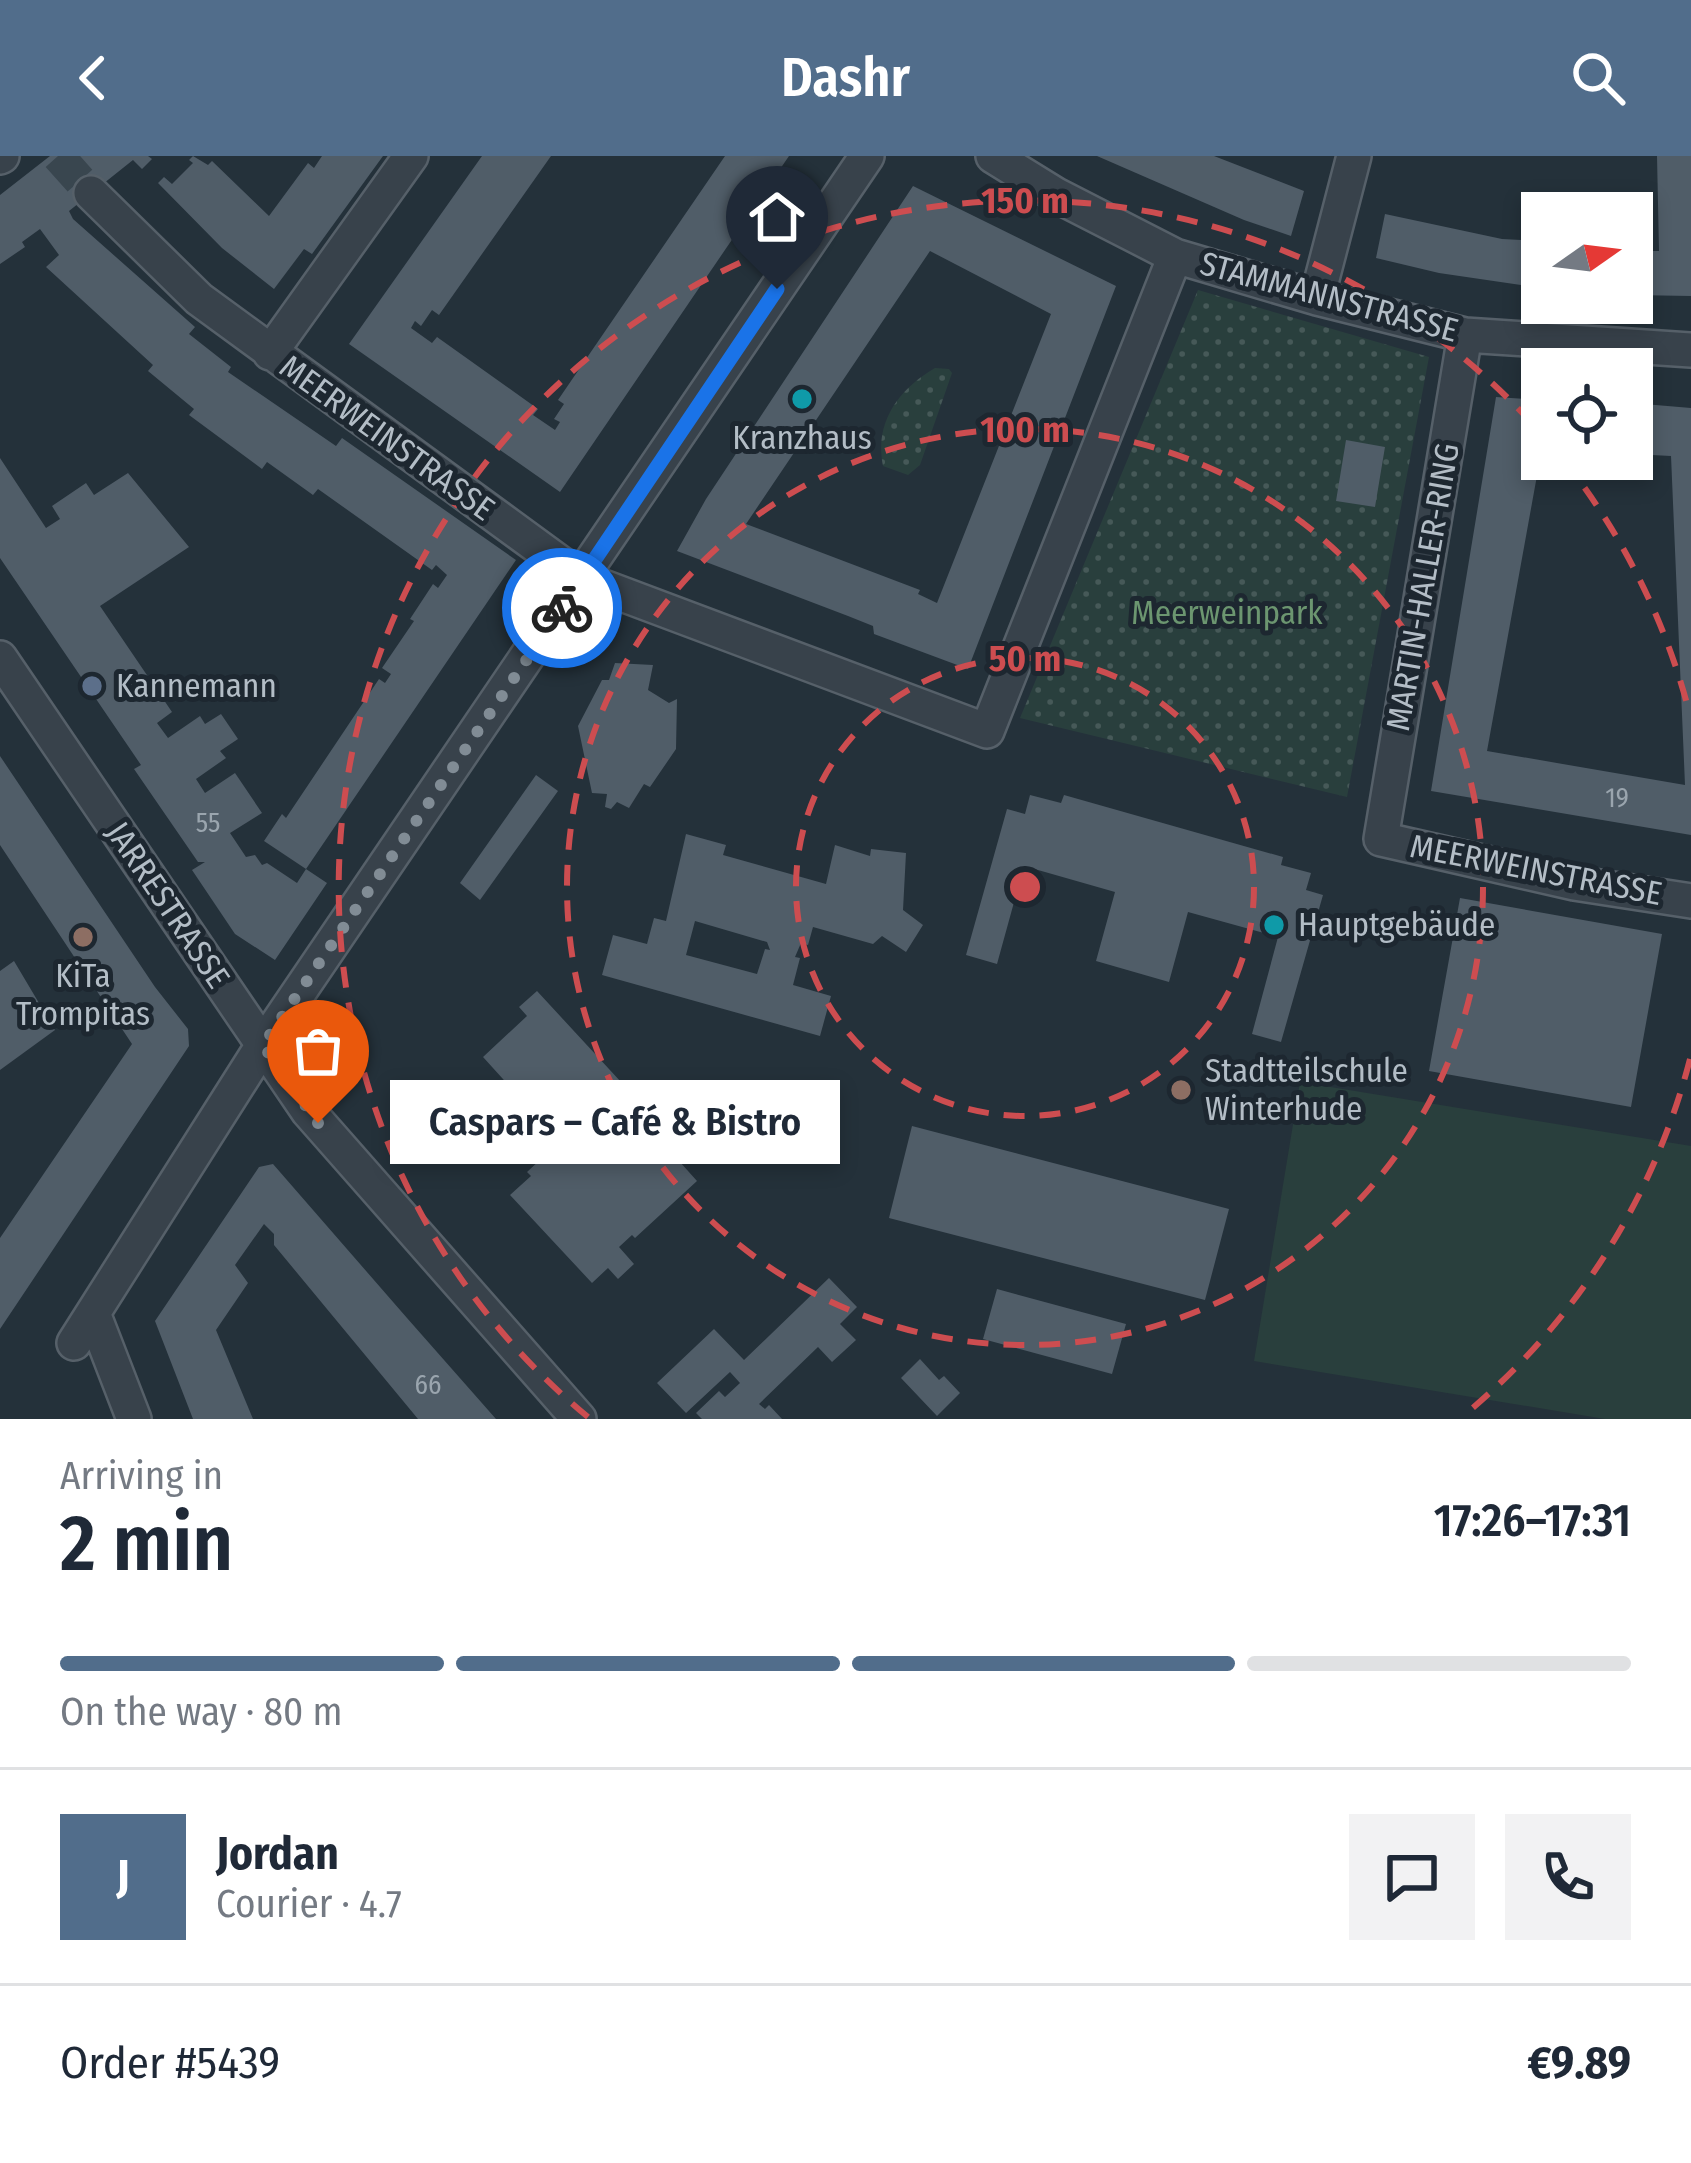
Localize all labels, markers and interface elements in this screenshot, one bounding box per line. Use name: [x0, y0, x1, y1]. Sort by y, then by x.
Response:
icon: back: [60, 45, 126, 111]
icon: search: [1565, 45, 1631, 111]
text: Dashr: [781, 46, 910, 110]
pin: [726, 166, 828, 289]
text: 150 m: [981, 179, 1069, 223]
icon: home: [744, 184, 810, 250]
north arrow: [1521, 192, 1653, 324]
map controls: [1521, 192, 1653, 480]
street label: STAMMANNSTRASSE: [1196, 243, 1462, 351]
street label: MEERWEINSTRASSE: [272, 347, 502, 529]
button: locate: [1521, 348, 1653, 480]
marker: Kranzhaus: [789, 386, 815, 412]
text: 100 m: [980, 408, 1070, 452]
place label: Kranzhaus: [732, 418, 872, 458]
street label: MARTIN-HALLER-RING: [1378, 440, 1468, 734]
courier: [502, 548, 622, 668]
icon: bike: [529, 575, 595, 641]
park label: Meerweinpark: [1131, 593, 1323, 633]
text: 50 m: [989, 637, 1061, 681]
place label: Kannemann: [116, 666, 277, 706]
marker: Kannemann: [79, 673, 105, 699]
house number: 19: [1605, 782, 1629, 814]
house number: 55: [196, 807, 220, 839]
street label: JARRESTRASSE: [98, 814, 238, 996]
street label: MEERWEINSTRASSE: [1407, 826, 1665, 914]
centre of rings: [1004, 866, 1046, 908]
place label: Hauptgebäude: [1298, 905, 1495, 945]
marker: Hauptgebäude: [1261, 912, 1287, 938]
marker: KiTa Trompitas: [70, 924, 96, 950]
place label: KiTa Trompitas: [16, 956, 150, 1034]
pin: [267, 1000, 369, 1123]
icon: bag: [285, 1018, 351, 1084]
place label: Stadtteilschule Winterhude: [1205, 1051, 1408, 1129]
marker: Stadtteilschule Winterhude: [1168, 1077, 1194, 1103]
callout: Caspars – Café & Bistro: [390, 1081, 840, 1165]
text: Caspars – Café & Bistro: [429, 1099, 801, 1145]
house number: 66: [415, 1369, 441, 1401]
text: Arriving in: [60, 1453, 223, 1499]
text: 17:26–17:31: [1434, 1494, 1631, 1548]
text: 2 min: [60, 1497, 233, 1591]
text: On the way · 80 m: [60, 1689, 342, 1735]
button: chat: [1349, 1814, 1475, 1940]
button: phone: [1505, 1814, 1631, 1940]
text: Jordan: [216, 1827, 339, 1881]
text: J: [116, 1850, 130, 1904]
text: Courier · 4.7: [216, 1881, 402, 1927]
text: Order #5439: [60, 2036, 280, 2090]
text: €9.89: [1527, 2036, 1631, 2090]

